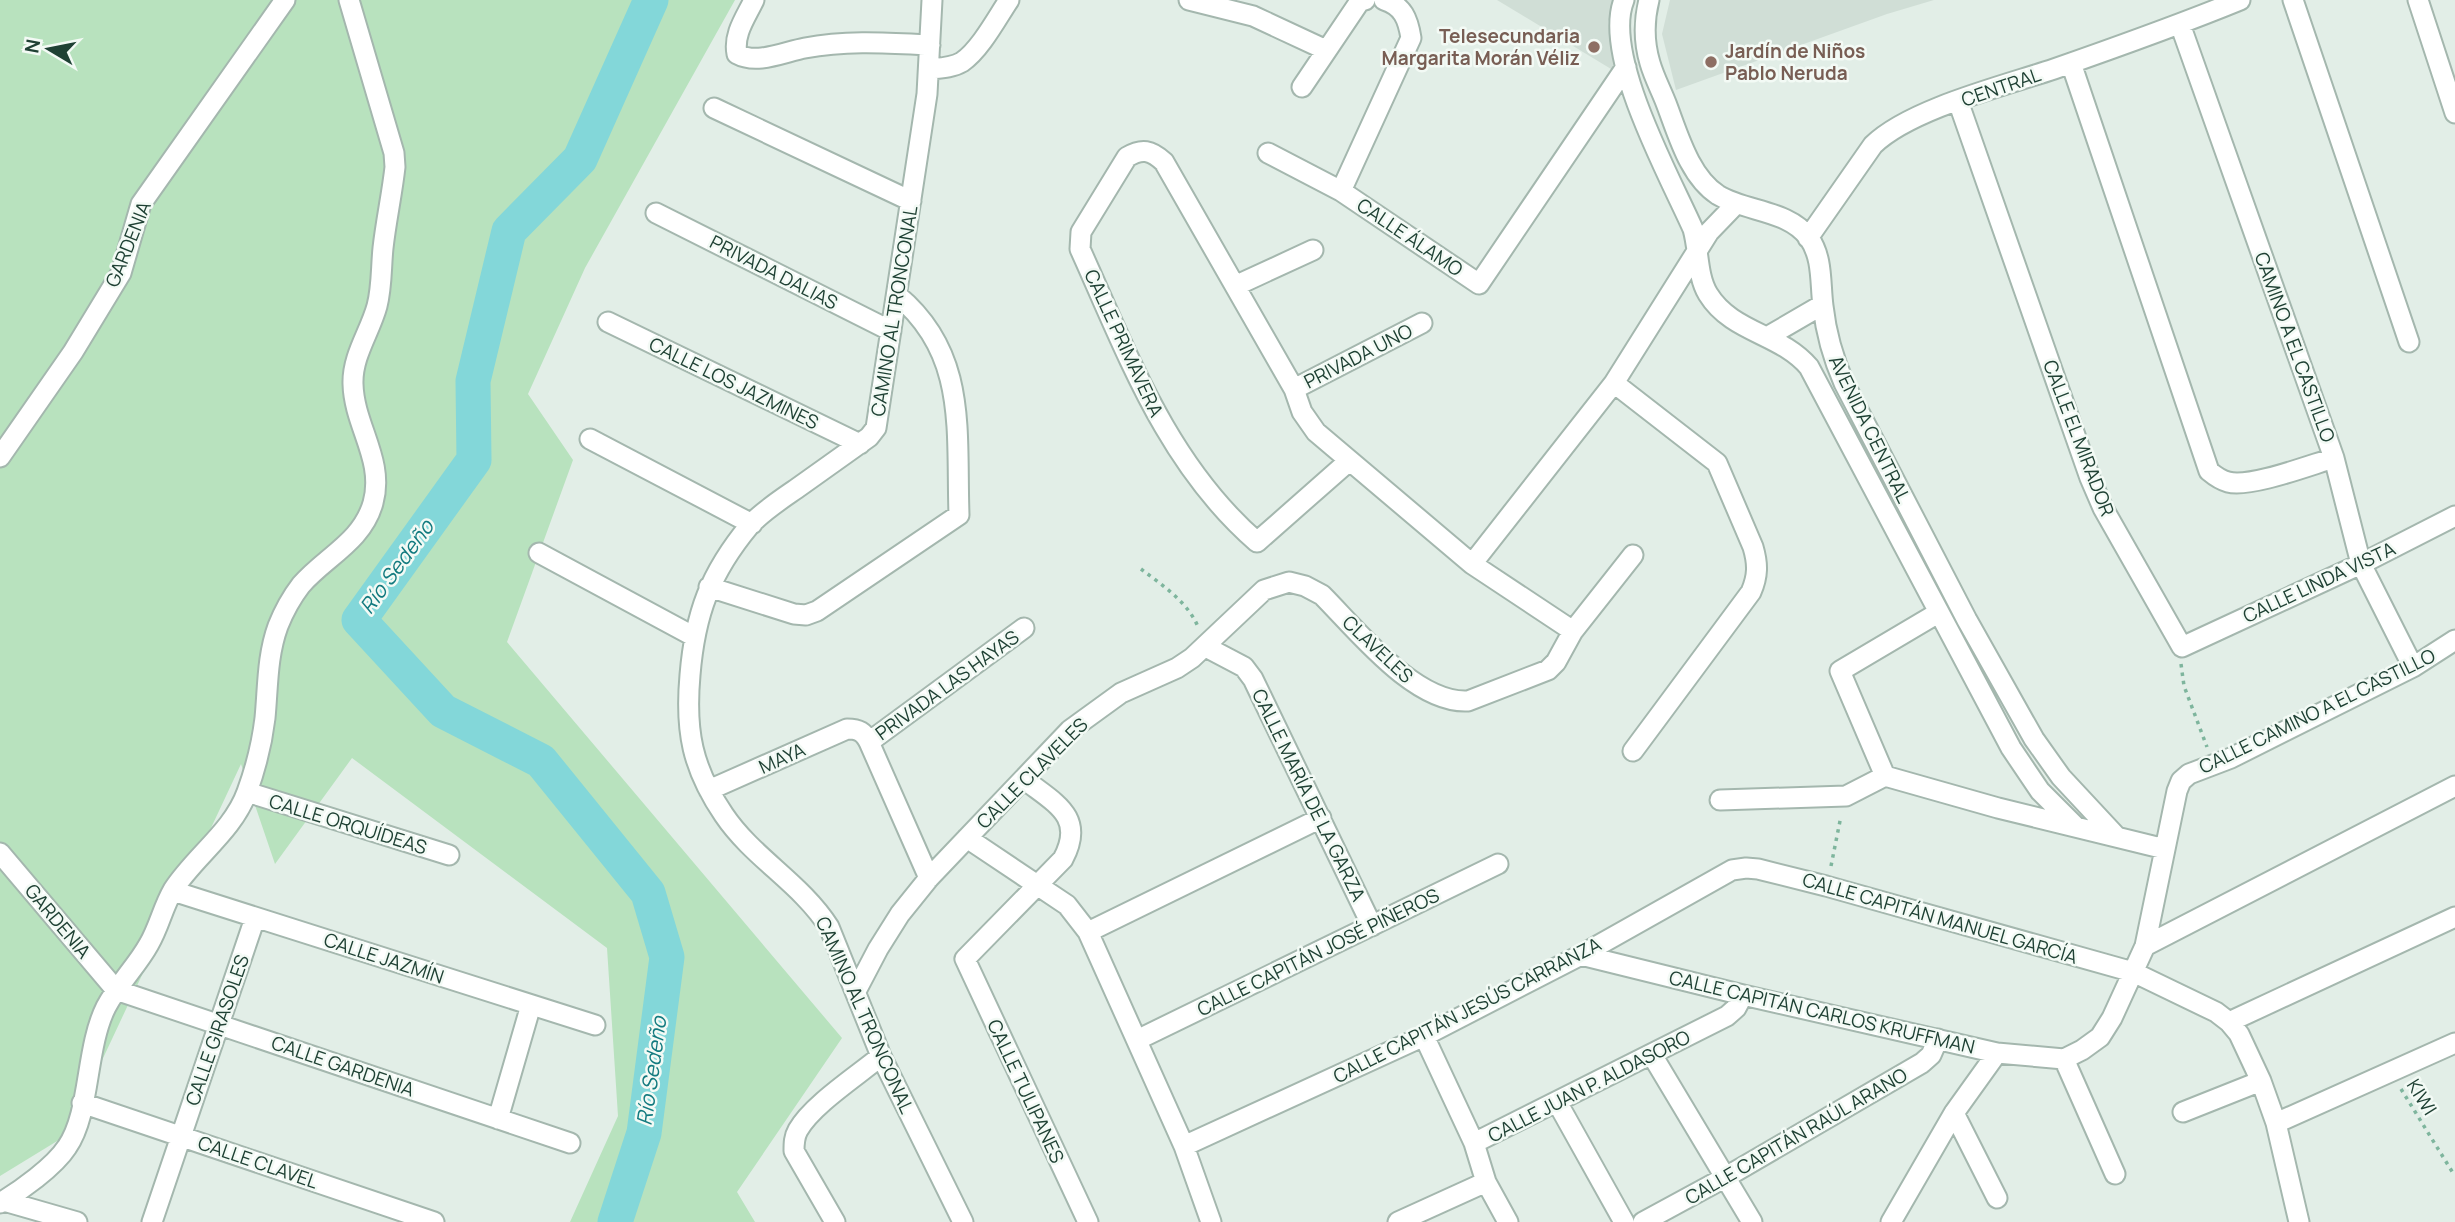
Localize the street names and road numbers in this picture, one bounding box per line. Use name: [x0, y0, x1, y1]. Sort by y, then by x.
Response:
street label: CENTRAL: [1958, 61, 2045, 113]
street label: CALLE ÁLAMO: [1352, 192, 1468, 282]
street label: GARDENIA: [99, 197, 157, 291]
street label: CAMINO AL TRONCONAL: [865, 204, 924, 418]
street label: PRIVADA DALIAS: [706, 229, 843, 316]
street label: CAMINO A EL CASTILLO: [2248, 248, 2342, 446]
street label: CALLE PRIMAVERA: [1078, 265, 1170, 421]
street label: PRIVADA UNO: [1299, 317, 1417, 394]
street label: CALLE LOS JAZMINES: [645, 331, 823, 435]
street label: AVENIDA CENTRAL: [1823, 351, 1917, 507]
street label: CALLE EL MIRADOR: [2037, 356, 2121, 520]
street label: CALLE LINDA VISTA: [2239, 535, 2399, 629]
street label: CLAVELES: [1337, 609, 1419, 689]
street label: PRIVADA LAS HAYAS: [870, 624, 1024, 746]
street label: CALLE CAMINO A EL CASTILLO: [2195, 642, 2440, 780]
street label: CALLE MARÍA DE LA GARZA: [1246, 685, 1372, 905]
street label: CALLE CLAVELES: [971, 712, 1093, 834]
street label: MAYA: [755, 736, 809, 780]
street label: CALLE ORQUÍDEAS: [266, 788, 430, 860]
street label: CALLE CAPITÁN MANUEL GARCÍA: [1799, 866, 2081, 970]
street label: GARDENIA: [19, 878, 97, 964]
street label: CALLE CAPITÁN JOSÉ PIÑEROS: [1193, 882, 1444, 1022]
street label: CAMINO AL TRONCONAL: [810, 912, 920, 1118]
street label: CALLE JAZMÍN: [321, 926, 447, 990]
street label: CALLE CAPITÁN JESÚS CARRANZA: [1329, 931, 1605, 1089]
street label: CALLE GIRASOLES: [179, 951, 255, 1109]
street label: CALLE CAPITÁN CARLOS KRUFFMAN: [1667, 964, 1977, 1060]
street label: CALLE TULIPANES: [981, 1015, 1071, 1167]
street label: CALLE JUAN P. ALDASORO: [1483, 1024, 1695, 1148]
street label: CALLE GARDENIA: [268, 1029, 418, 1103]
street label: CALLE CAPITÁN RAÚL ARANO: [1680, 1061, 1912, 1210]
street label: KIWI: [2401, 1074, 2443, 1120]
street label: CALLE CLAVEL: [195, 1129, 322, 1195]

